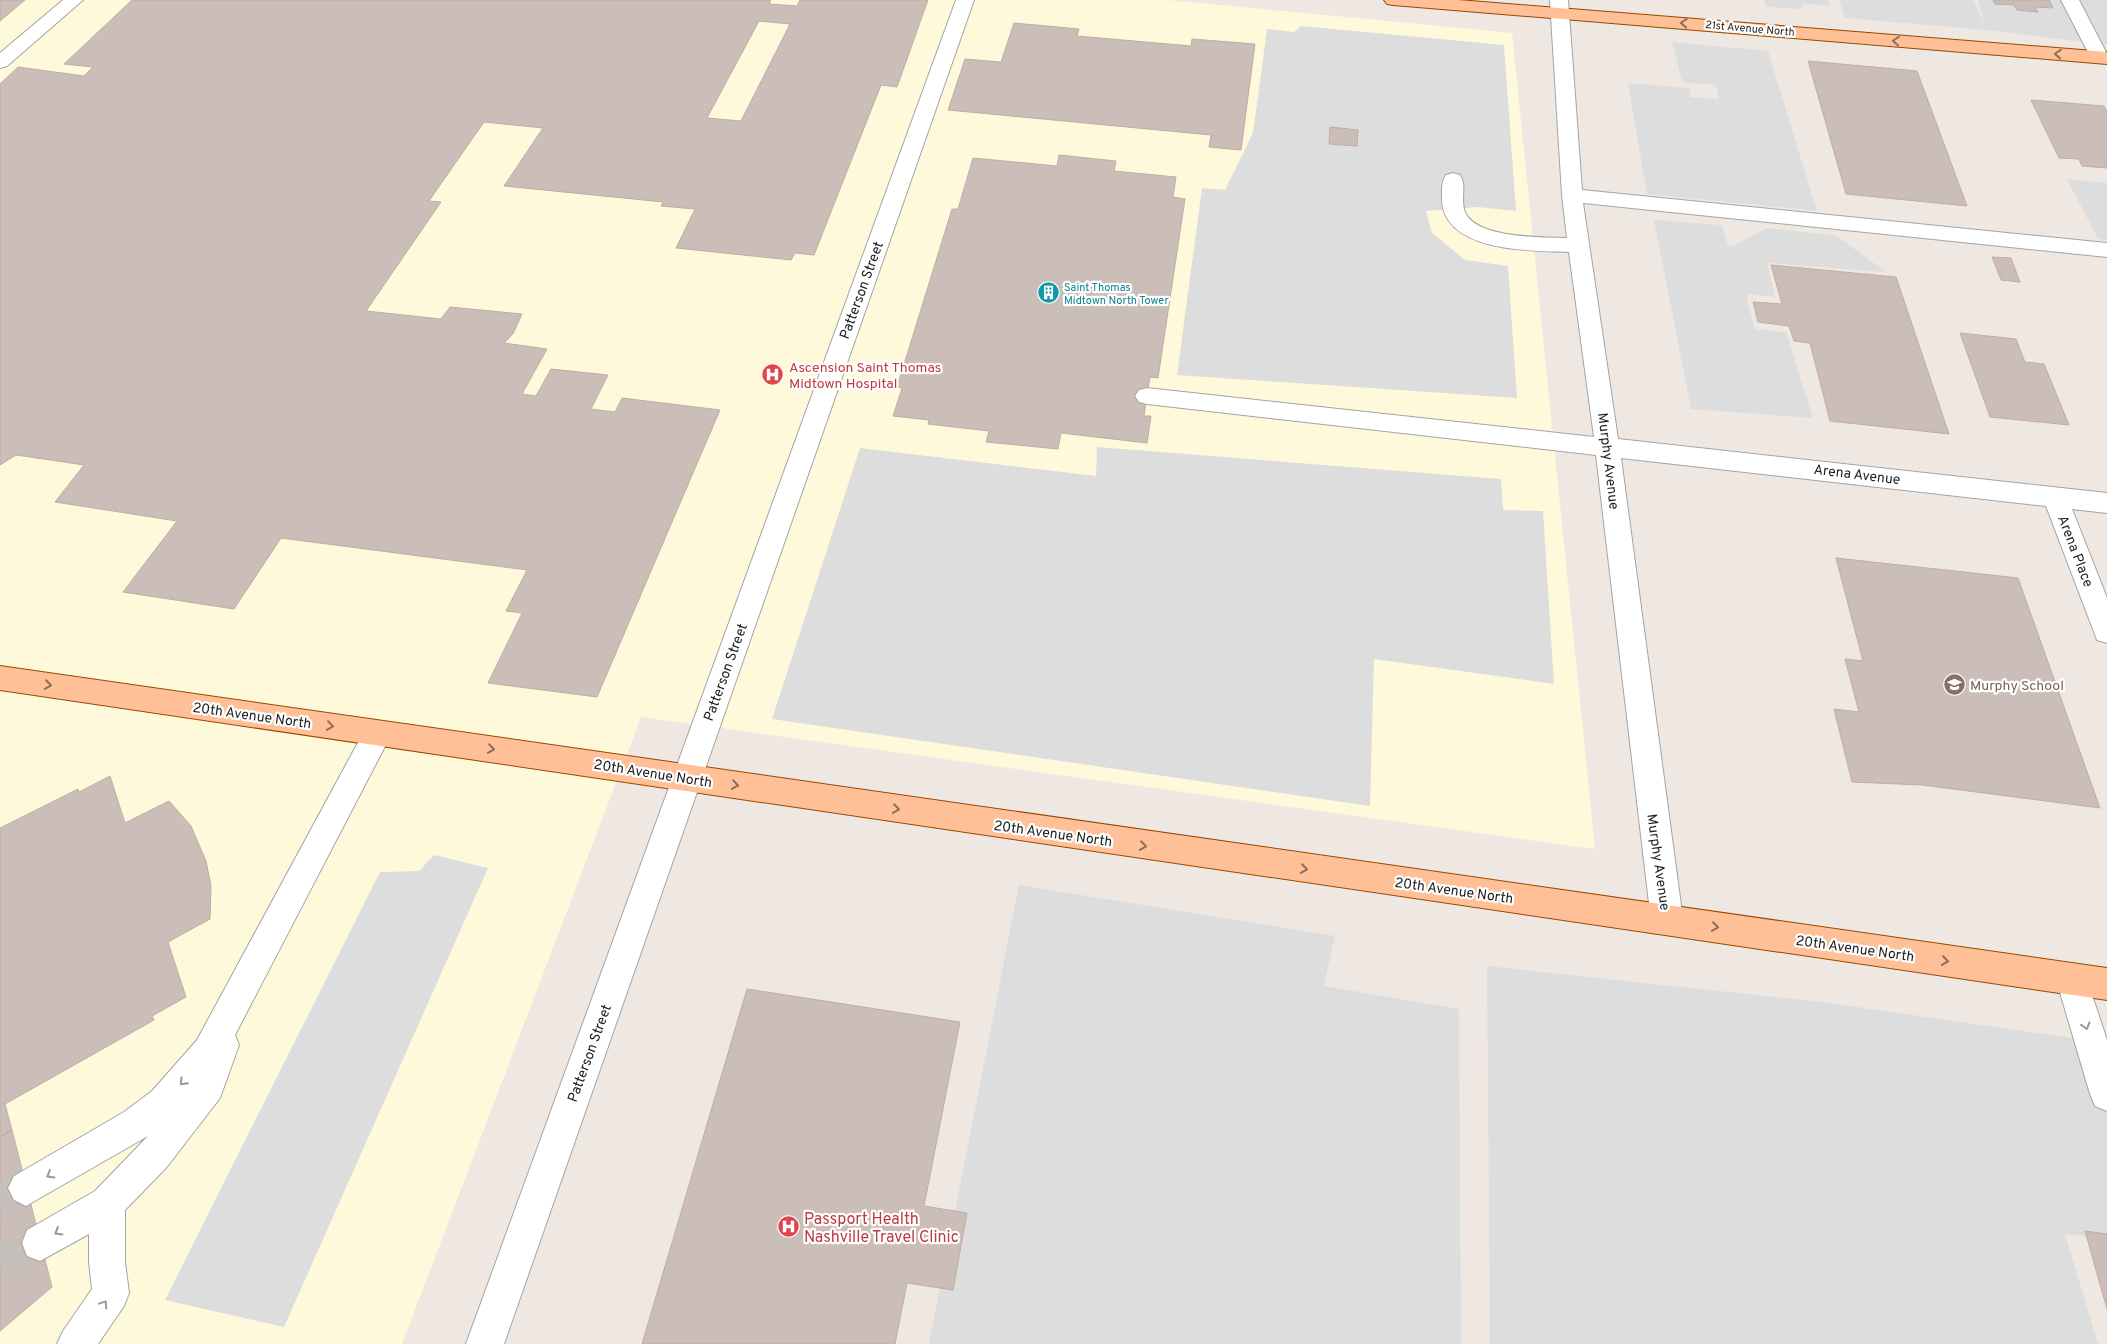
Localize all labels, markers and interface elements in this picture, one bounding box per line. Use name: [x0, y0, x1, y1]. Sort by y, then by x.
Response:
one-way arrow: [1680, 17, 1688, 28]
street label: 21st Avenue North: [1705, 18, 1795, 40]
one-way arrow: [1892, 36, 1900, 47]
one-way arrow: [2054, 49, 2062, 60]
street label: Patterson Street: [837, 239, 888, 342]
building icon: Saint Thomas Midtown North Tower: [1036, 281, 1060, 305]
place label: Saint Thomas Midtown North Tower: [1064, 281, 1169, 308]
place label: Ascension Saint Thomas Midtown Hospital: [789, 360, 941, 393]
hospital icon: Ascension Saint Thomas Midtown Hospital: [761, 363, 785, 387]
street label: Murphy Avenue: [1593, 412, 1622, 511]
street label: Arena Avenue: [1813, 462, 1901, 489]
street label: Arena Place: [2053, 513, 2096, 590]
street label: Patterson Street: [701, 621, 752, 724]
school or university icon: Murphy School: [1942, 673, 1966, 697]
place label: Murphy School: [1970, 678, 2064, 695]
one-way arrow: [44, 680, 53, 690]
street label: 20th Avenue North: [191, 700, 312, 733]
one-way arrow: [326, 721, 335, 731]
one-way arrow: [488, 743, 496, 754]
street label: 20th Avenue North: [592, 757, 713, 792]
one-way arrow: [731, 780, 739, 790]
one-way arrow: [891, 804, 900, 814]
street label: Murphy Avenue: [1642, 813, 1673, 912]
street label: 20th Avenue North: [992, 818, 1113, 851]
one-way arrow: [1139, 840, 1147, 850]
one-way arrow: [1300, 863, 1308, 873]
street label: 20th Avenue North: [1393, 875, 1514, 908]
one-way arrow: [1711, 922, 1720, 932]
street label: 20th Avenue North: [1794, 933, 1915, 966]
one-way arrow: [1942, 955, 1950, 966]
street label: Patterson Street: [565, 1002, 616, 1105]
one-way arrow: [2080, 1021, 2090, 1029]
one-way arrow: [180, 1077, 189, 1086]
one-way arrow: [47, 1168, 56, 1178]
place label: Passport Health Nashville Travel Clinic: [804, 1210, 959, 1248]
hospital icon: Passport Health Nashville Travel Clinic: [776, 1215, 800, 1239]
one-way arrow: [55, 1225, 64, 1235]
one-way arrow: [98, 1300, 107, 1310]

